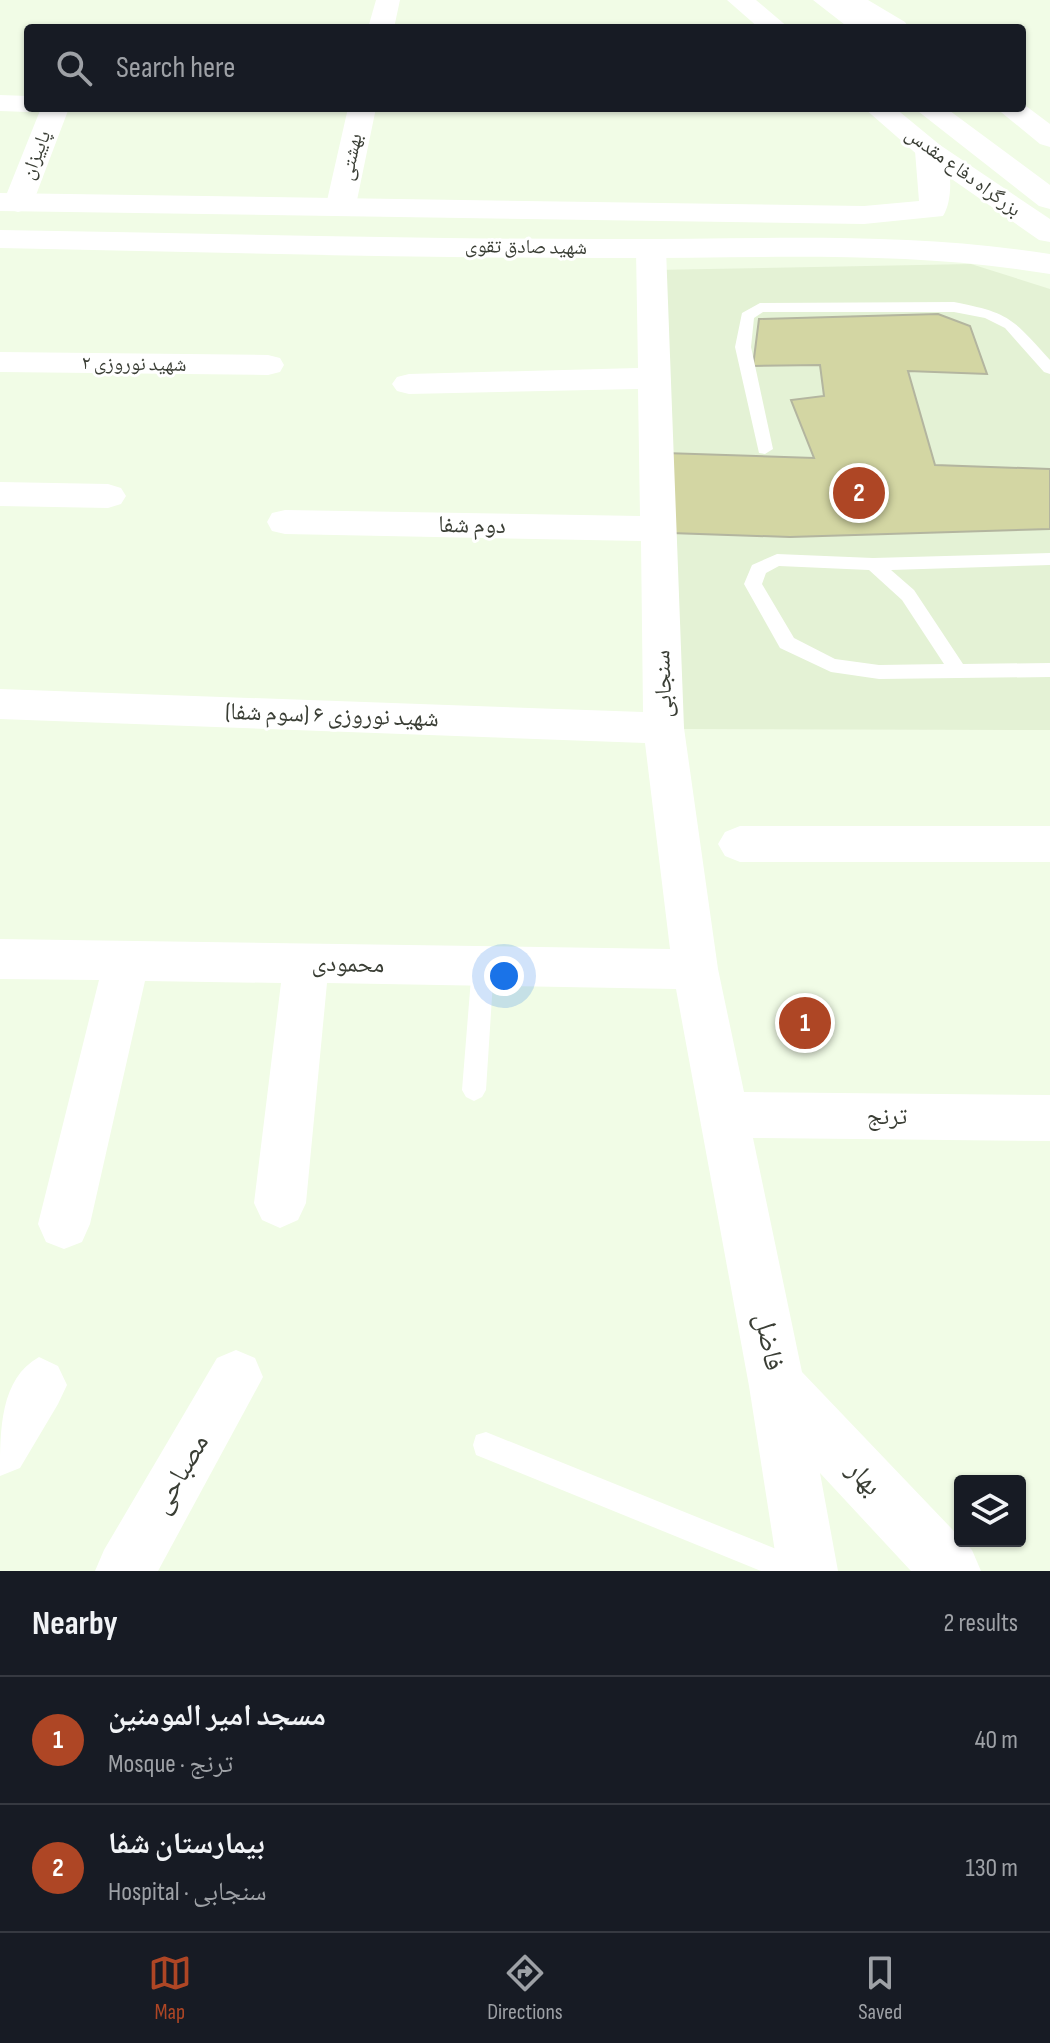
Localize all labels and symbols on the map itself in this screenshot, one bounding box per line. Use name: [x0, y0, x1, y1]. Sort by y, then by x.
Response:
street label: بزرگراه دفاع مقدس: [900, 122, 1026, 222]
street label: پاییزان: [16, 127, 56, 183]
street label: بهشتی: [334, 131, 368, 183]
street label: شهید صادق تقوی: [465, 234, 587, 260]
street label: شهید نوروزی ۲: [81, 351, 187, 377]
pin: 2: [833, 463, 885, 523]
street label: دوم شفا: [438, 510, 506, 541]
street label: سنجابی: [647, 650, 679, 718]
street label: شهید نوروزی ۶ (سوم شفا): [225, 697, 439, 734]
street label: محمودی: [311, 949, 385, 979]
your location: [484, 956, 524, 996]
pin: 1: [779, 993, 831, 1053]
street label: ترنج: [867, 1102, 907, 1131]
street label: فاضل: [747, 1311, 791, 1373]
street label: مصباحی: [144, 1428, 216, 1520]
street label: بهار: [839, 1453, 888, 1503]

